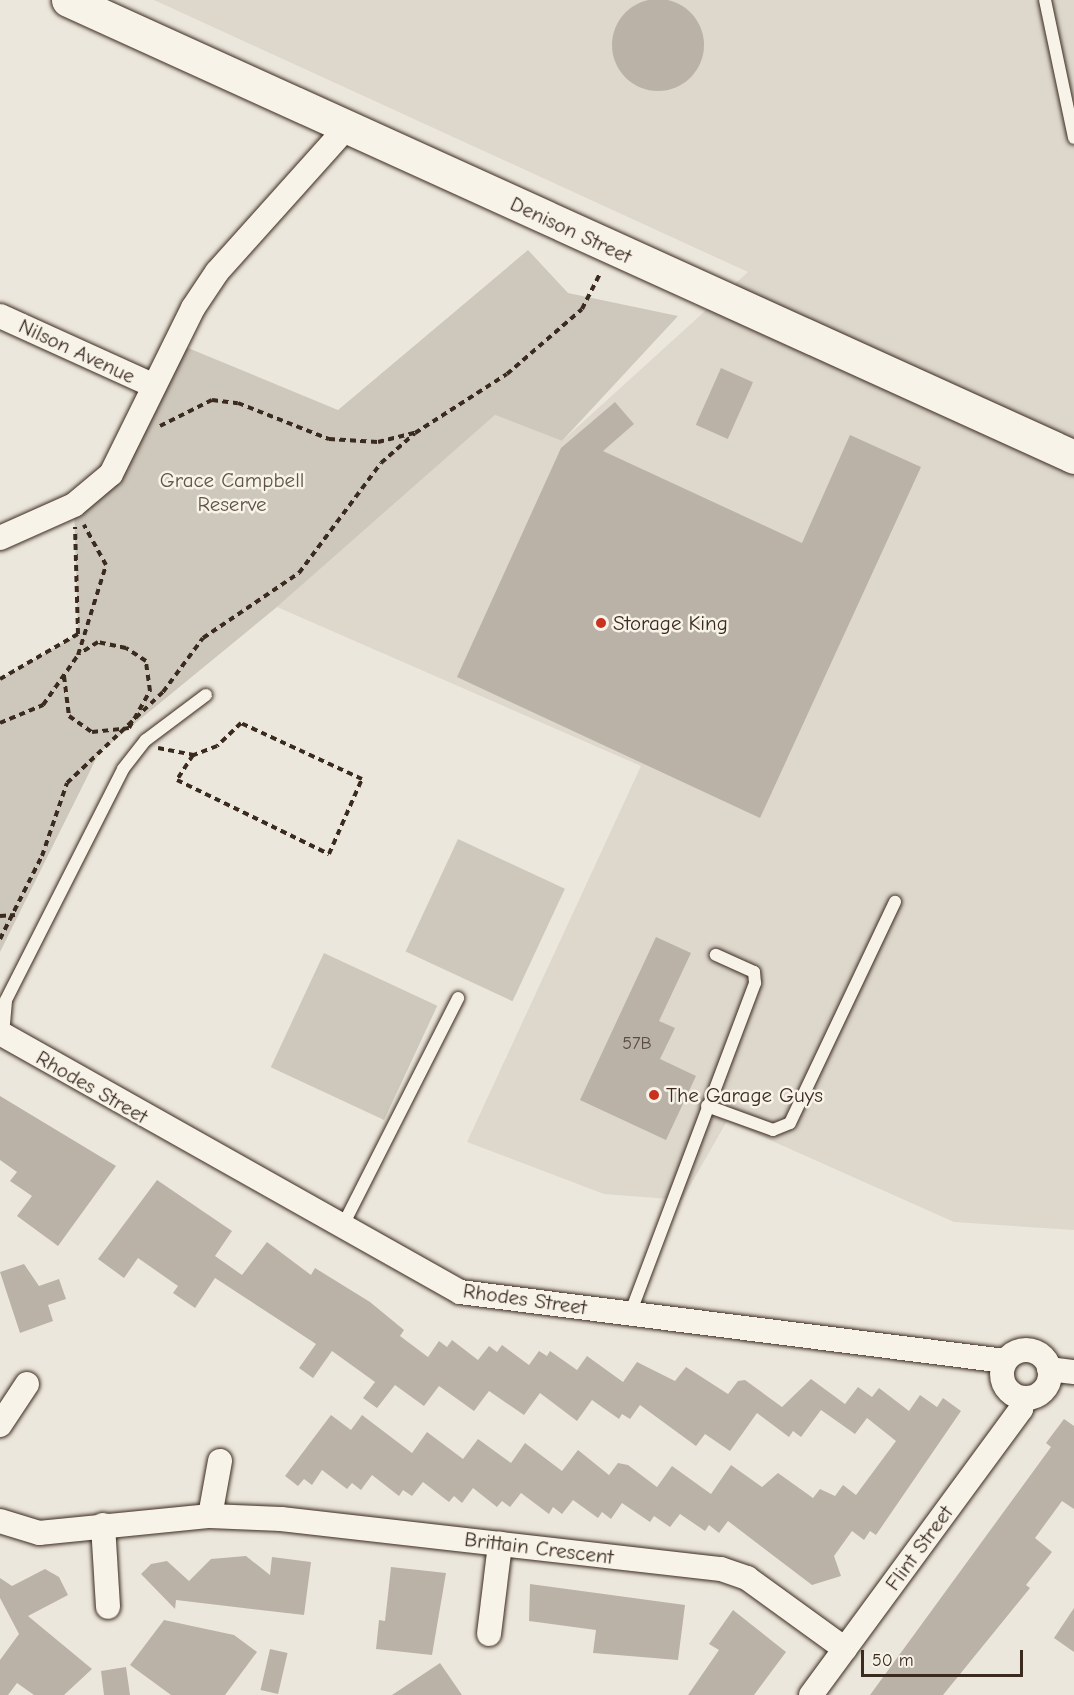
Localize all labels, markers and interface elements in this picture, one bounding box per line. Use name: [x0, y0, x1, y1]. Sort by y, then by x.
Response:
street label: Denison Street: [506, 191, 636, 269]
street label: Nilson Avenue: [15, 313, 139, 389]
park label: Grace Campbell Reserve: [160, 467, 304, 517]
place label: Storage King: [613, 610, 728, 636]
marker: Storage King: [594, 616, 608, 630]
house number: 57B: [622, 1033, 652, 1055]
street label: Rhodes Street: [32, 1045, 152, 1129]
place label: The Garage Guys: [666, 1082, 823, 1108]
marker: The Garage Guys: [647, 1088, 661, 1102]
street label: Rhodes Street: [461, 1278, 589, 1320]
street label: Flint Street: [880, 1501, 958, 1595]
street label: Brittain Crescent: [463, 1526, 615, 1570]
scale bar: [864, 1638, 1026, 1676]
text: 50 m: [872, 1650, 914, 1671]

